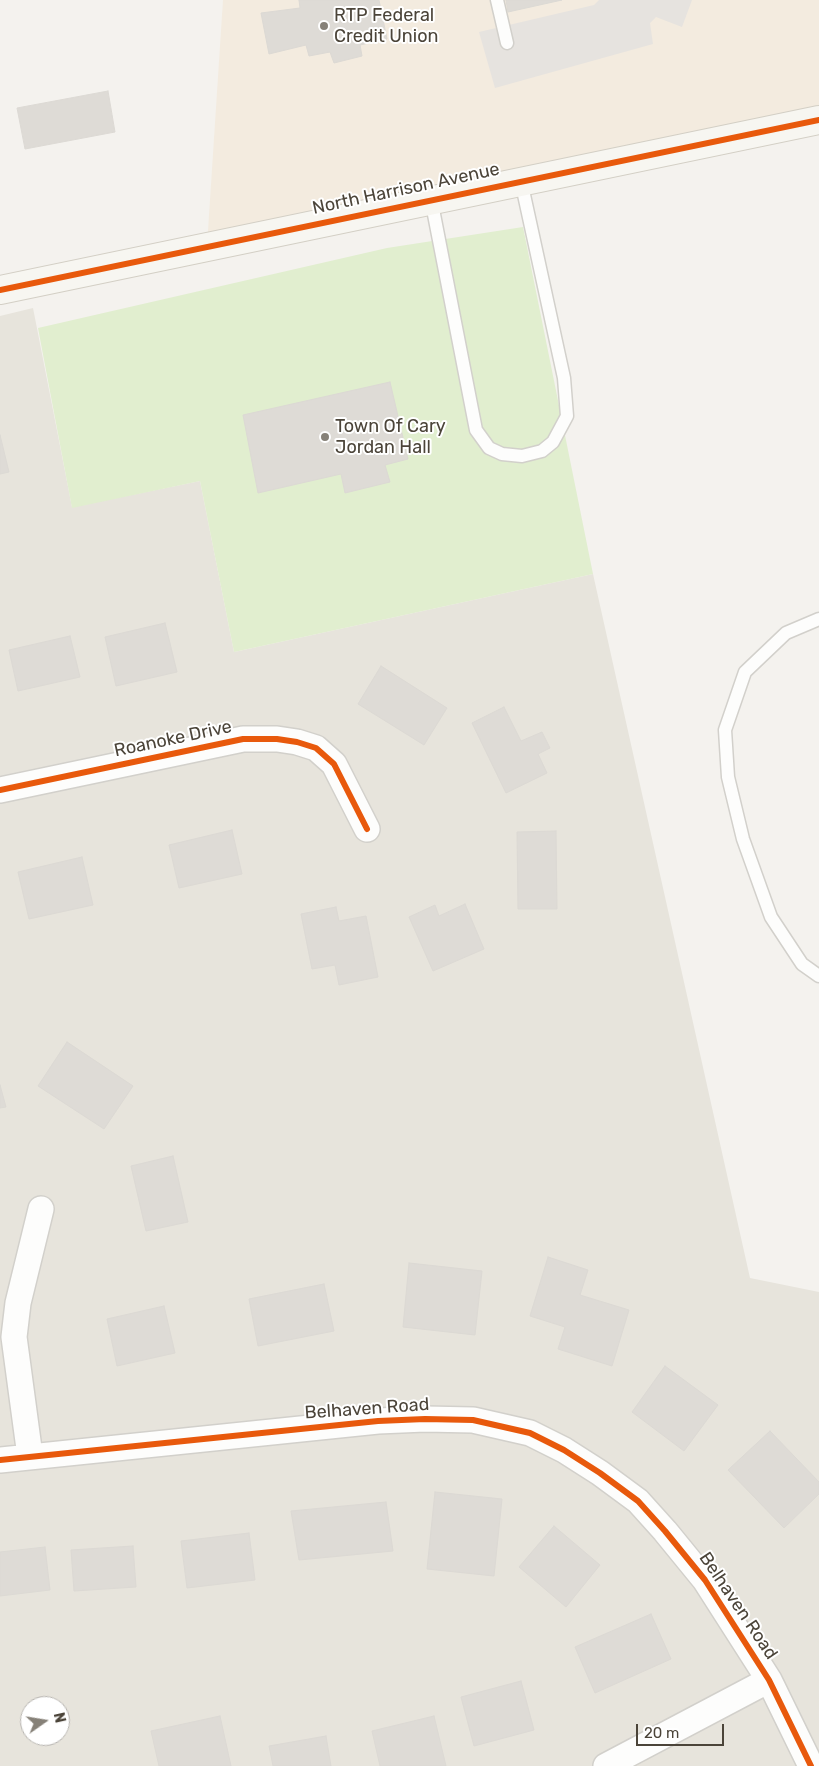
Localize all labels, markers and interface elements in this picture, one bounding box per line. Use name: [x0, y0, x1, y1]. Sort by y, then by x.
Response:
place label: RTP Federal Credit Union: [334, 5, 438, 48]
marker: RTP Federal Credit Union: [318, 20, 330, 32]
street label: North Harrison Avenue: [310, 159, 502, 219]
place label: Town Of Cary Jordan Hall: [335, 416, 446, 458]
marker: Town Of Cary Jordan Hall: [319, 431, 331, 443]
street label: Roanoke Drive: [112, 716, 234, 762]
street label: Belhaven Road: [304, 1394, 430, 1424]
street label: Belhaven Road: [694, 1548, 782, 1664]
north arrow: [20, 1696, 70, 1746]
text: N: [50, 1711, 69, 1725]
scale bar: [639, 1714, 726, 1746]
text: 20 m: [644, 1724, 679, 1742]

